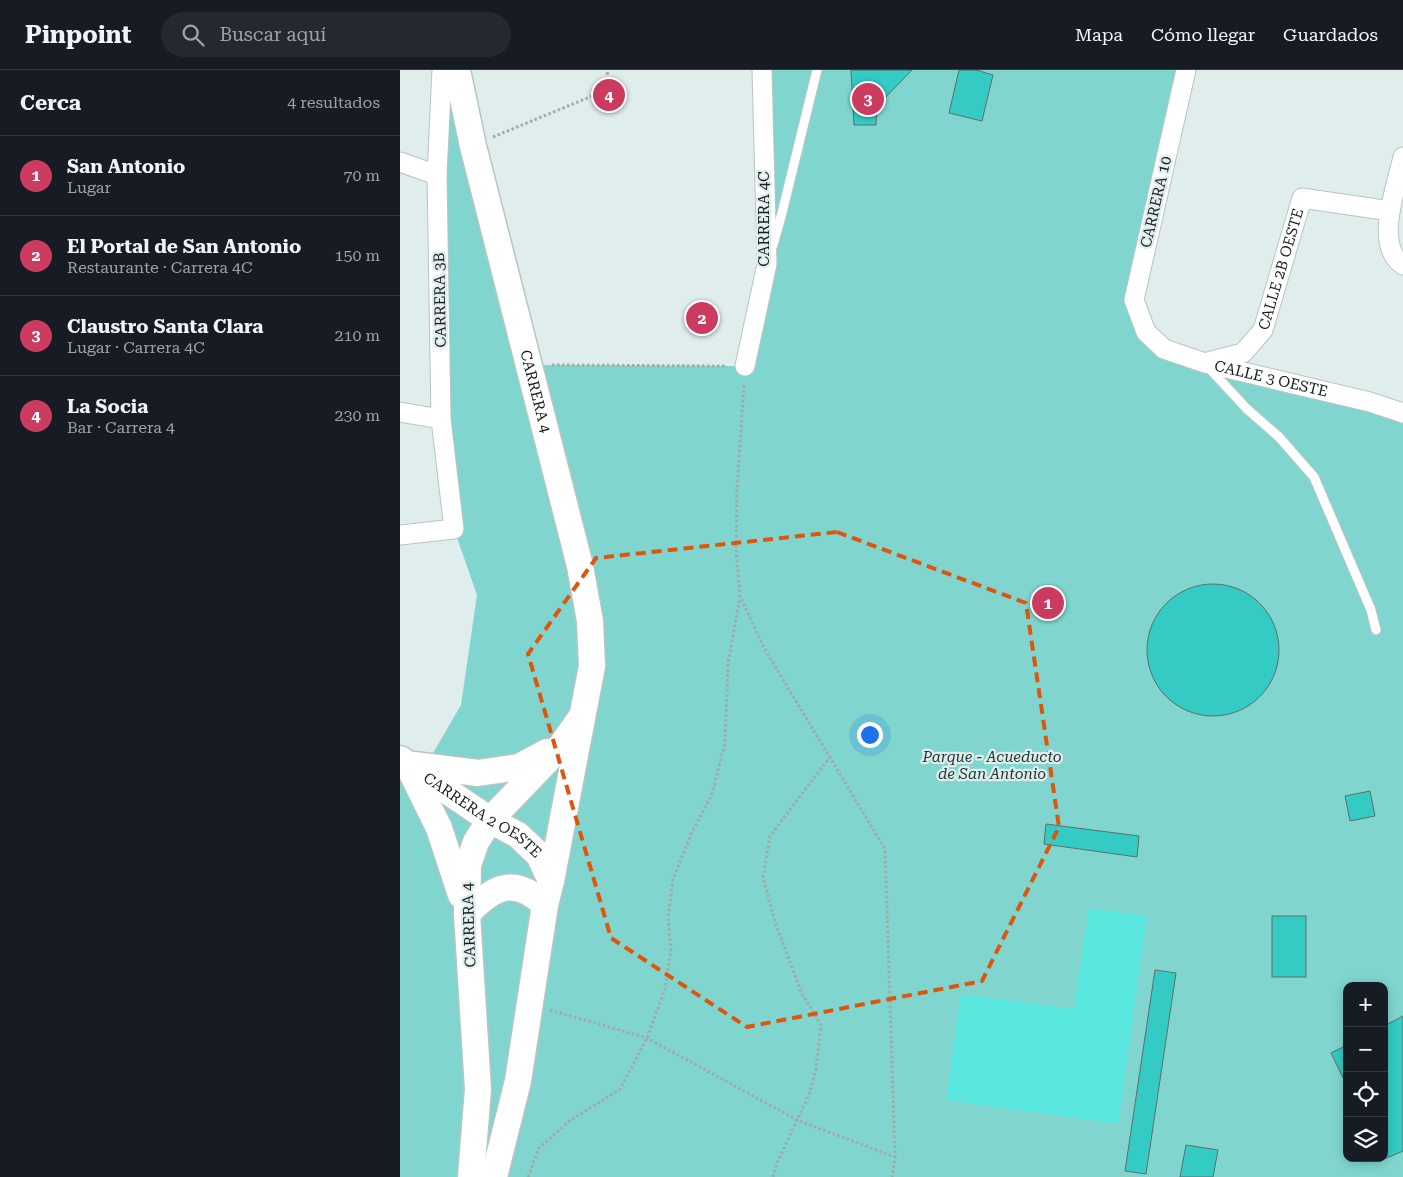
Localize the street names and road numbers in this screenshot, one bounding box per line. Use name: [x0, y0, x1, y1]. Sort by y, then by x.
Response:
street label: CARRERA 10: [1137, 154, 1175, 250]
street label: CARRERA 4C: [755, 171, 773, 267]
street label: CALLE 2B OESTE: [1254, 206, 1307, 332]
street label: CARRERA 3B: [430, 252, 450, 348]
street label: CARRERA 4: [516, 348, 555, 435]
street label: CALLE 3 OESTE: [1213, 357, 1330, 401]
street label: CARRERA 2 OESTE: [420, 769, 545, 862]
street label: CARRERA 4: [459, 882, 479, 968]

